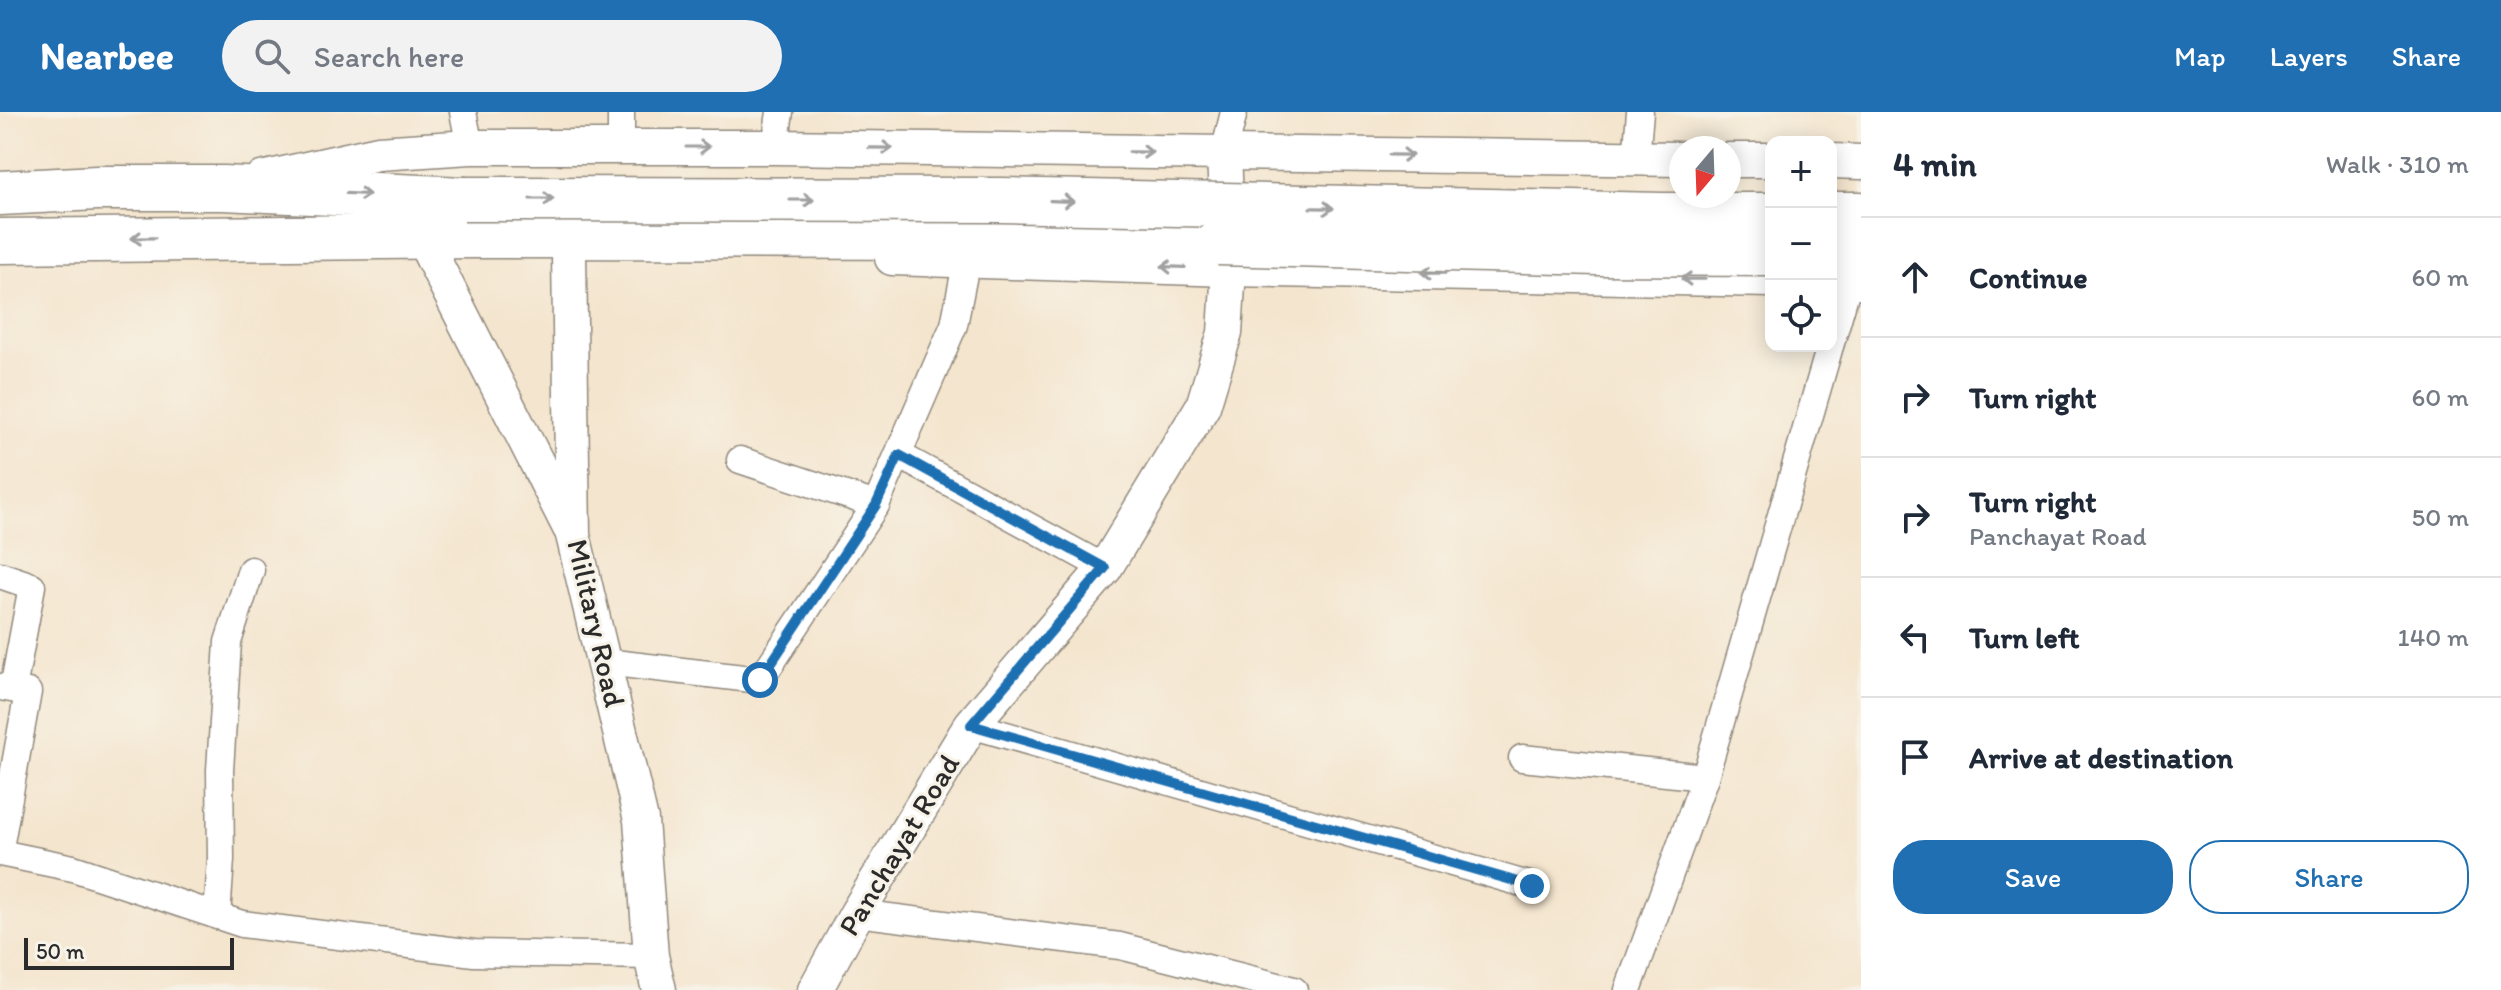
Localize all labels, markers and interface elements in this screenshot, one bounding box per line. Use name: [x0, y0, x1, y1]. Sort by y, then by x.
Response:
search box: [222, 20, 782, 92]
text: Nearbee: [40, 33, 174, 79]
icon: search: [250, 34, 294, 78]
text: Search here: [314, 38, 464, 75]
text: Map: [2174, 39, 2226, 73]
text: Layers: [2270, 39, 2348, 73]
text: Share: [2392, 39, 2461, 73]
north arrow: [1669, 136, 1741, 208]
map controls: [1765, 136, 1837, 352]
button: +: [1765, 136, 1837, 208]
one-way arrow: [684, 139, 711, 155]
one-way arrow: [867, 141, 894, 156]
one-way arrow: [1127, 144, 1154, 159]
text: 4 min: [1893, 144, 1977, 185]
one-way arrow: [1387, 147, 1414, 163]
text: Walk · 310 m: [2326, 148, 2469, 180]
one-way arrow: [344, 187, 371, 202]
one-way arrow: [528, 191, 555, 207]
one-way arrow: [788, 192, 815, 208]
one-way arrow: [1048, 194, 1075, 209]
one-way arrow: [1308, 201, 1335, 216]
button: −: [1765, 208, 1837, 280]
one-way arrow: [130, 230, 157, 246]
icon: ahead: [1893, 255, 1937, 299]
one-way arrow: [1160, 259, 1187, 274]
text: Continue: [1969, 259, 2088, 296]
text: 60 m: [2412, 261, 2469, 293]
one-way arrow: [1420, 266, 1447, 281]
one-way arrow: [1680, 271, 1707, 286]
button: locate: [1765, 280, 1837, 352]
icon: right: [1893, 375, 1937, 419]
text: Turn right: [1969, 379, 2097, 416]
text: 60 m: [2412, 381, 2469, 413]
text: Turn right: [1969, 483, 2097, 520]
icon: right: [1893, 495, 1937, 539]
text: 50 m: [2412, 501, 2469, 533]
text: Panchayat Road: [1969, 520, 2147, 552]
street label: Military Road: [559, 535, 634, 710]
icon: left: [1893, 615, 1937, 659]
text: Turn left: [1969, 619, 2080, 656]
text: 140 m: [2398, 621, 2469, 653]
route start: [742, 662, 778, 698]
icon: arrive: [1893, 735, 1937, 779]
text: Arrive at destination: [1969, 739, 2233, 776]
street label: Panchayat Road: [830, 747, 967, 942]
button: Save: [1893, 840, 2173, 914]
button: Share: [2189, 840, 2469, 914]
route end: [1514, 868, 1550, 904]
scale bar: [24, 934, 234, 970]
text: 50 m: [36, 938, 85, 965]

